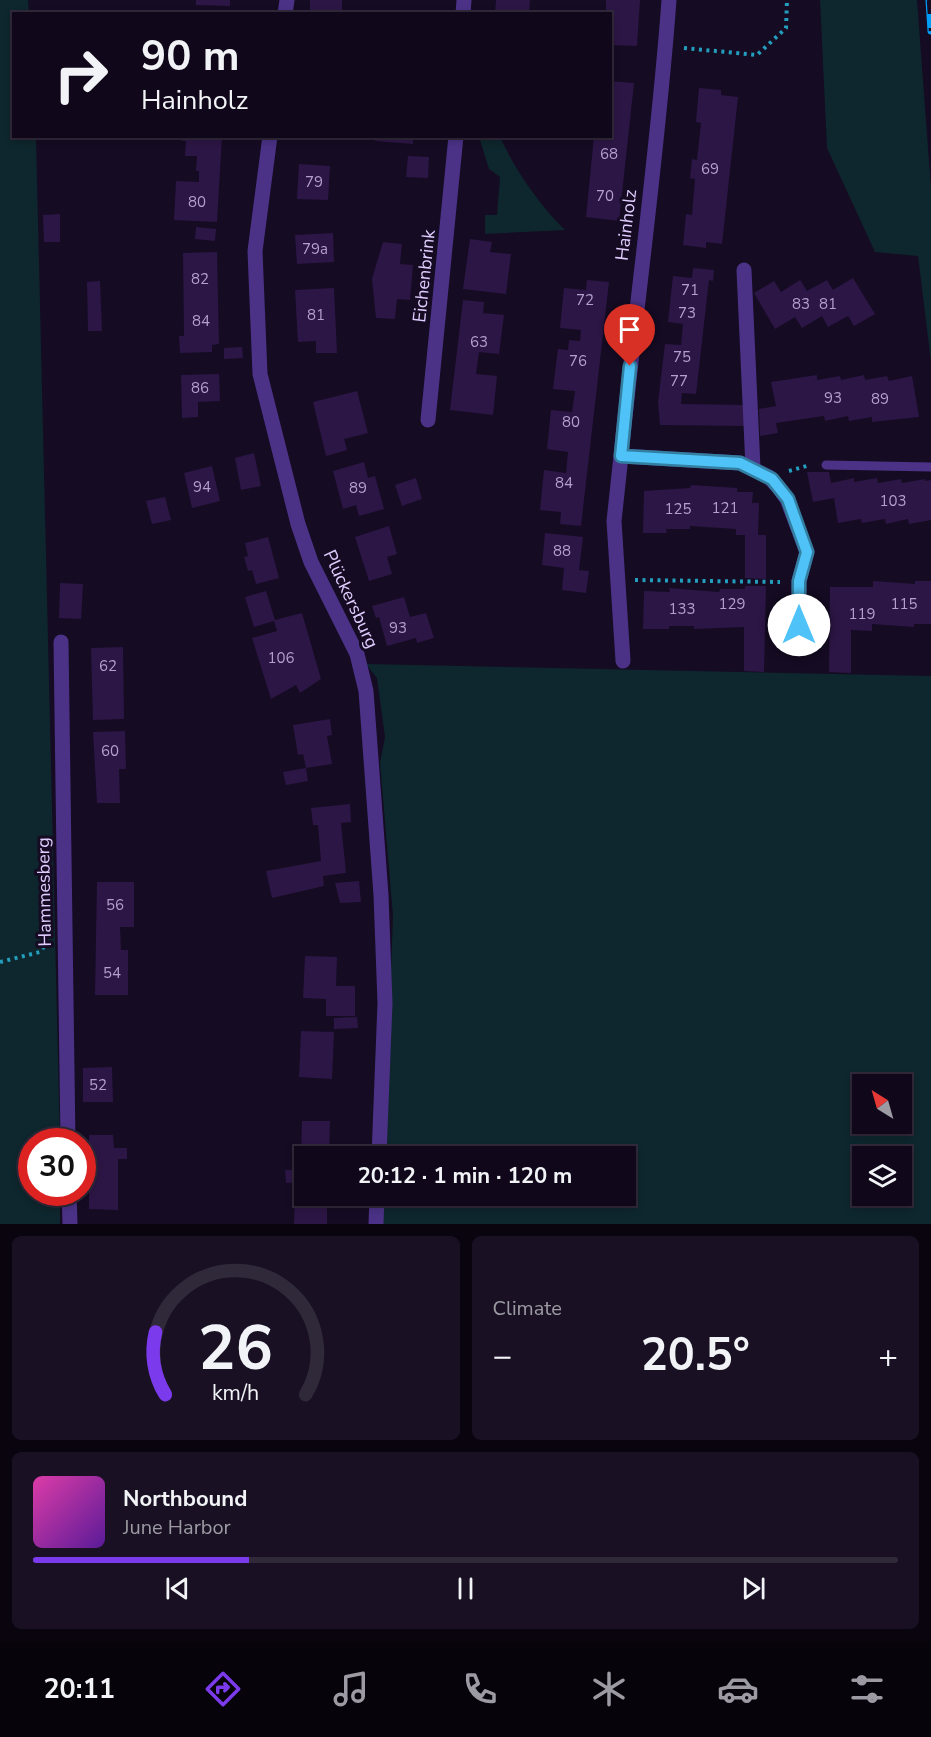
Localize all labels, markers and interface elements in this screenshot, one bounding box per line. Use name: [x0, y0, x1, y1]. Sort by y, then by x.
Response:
text: 90 m: [141, 28, 240, 85]
icon: right: [42, 36, 120, 114]
text: Hainholz: [141, 82, 248, 119]
house number: 68: [600, 144, 618, 164]
house number: 69: [701, 159, 719, 179]
house number: 79: [305, 172, 323, 192]
house number: 70: [596, 186, 614, 206]
street label: Hainholz: [610, 188, 642, 262]
house number: 80: [188, 192, 206, 212]
street label: Eichenbrink: [407, 227, 441, 324]
house number: 79a: [302, 239, 328, 259]
house number: 82: [191, 269, 209, 289]
house number: 71: [681, 280, 699, 300]
house number: 72: [576, 290, 594, 310]
house number: 83: [792, 294, 810, 314]
house number: 81: [819, 294, 837, 314]
house number: 73: [678, 303, 696, 323]
pin: [604, 304, 655, 366]
house number: 81: [307, 305, 325, 325]
house number: 84: [192, 311, 210, 331]
icon: arrive: [613, 313, 646, 346]
house number: 63: [470, 332, 488, 352]
house number: 75: [673, 347, 691, 367]
house number: 76: [569, 351, 587, 371]
house number: 77: [670, 371, 688, 391]
house number: 86: [191, 378, 209, 398]
house number: 93: [824, 388, 842, 408]
house number: 89: [871, 389, 889, 409]
house number: 80: [562, 412, 580, 432]
house number: 84: [555, 473, 573, 493]
house number: 94: [193, 477, 211, 497]
house number: 89: [349, 478, 367, 498]
house number: 103: [879, 491, 907, 511]
house number: 121: [711, 498, 739, 518]
house number: 125: [664, 499, 692, 519]
house number: 88: [553, 541, 571, 561]
street label: Plückersburg: [318, 546, 384, 652]
position arrow: [767, 593, 831, 657]
house number: 129: [718, 594, 746, 614]
house number: 115: [890, 594, 918, 614]
house number: 133: [668, 599, 696, 619]
house number: 119: [848, 604, 876, 624]
house number: 93: [389, 618, 407, 638]
house number: 106: [267, 648, 295, 668]
house number: 62: [99, 656, 117, 676]
house number: 60: [101, 741, 119, 761]
street label: Hammesberg: [31, 837, 57, 947]
house number: 56: [106, 895, 124, 915]
house number: 54: [103, 963, 121, 983]
north arrow: [852, 1074, 912, 1134]
map controls: [852, 1074, 912, 1206]
house number: 52: [89, 1075, 107, 1095]
speed limit sign: 30: [18, 1128, 96, 1206]
button: layers: [852, 1146, 912, 1206]
text: 20:12 · 1 min · 120 m: [358, 1161, 572, 1191]
text: Climate: [493, 1295, 562, 1322]
text: 26: [198, 1306, 273, 1391]
text: 20.5°: [641, 1325, 750, 1386]
text: −: [493, 1334, 512, 1379]
text: +: [878, 1334, 898, 1379]
text: km/h: [212, 1378, 259, 1408]
text: Northbound: [123, 1484, 247, 1514]
text: June Harbor: [123, 1514, 231, 1541]
icon: previous: [161, 1572, 194, 1605]
icon: pause: [449, 1572, 482, 1605]
icon: next: [737, 1572, 770, 1605]
icon: directions: [202, 1668, 244, 1710]
icon: music: [330, 1668, 372, 1710]
icon: phone: [459, 1668, 501, 1710]
icon: climate: [588, 1668, 630, 1710]
icon: car: [717, 1668, 759, 1710]
icon: filters: [846, 1668, 888, 1710]
text: 20:11: [43, 1671, 115, 1708]

